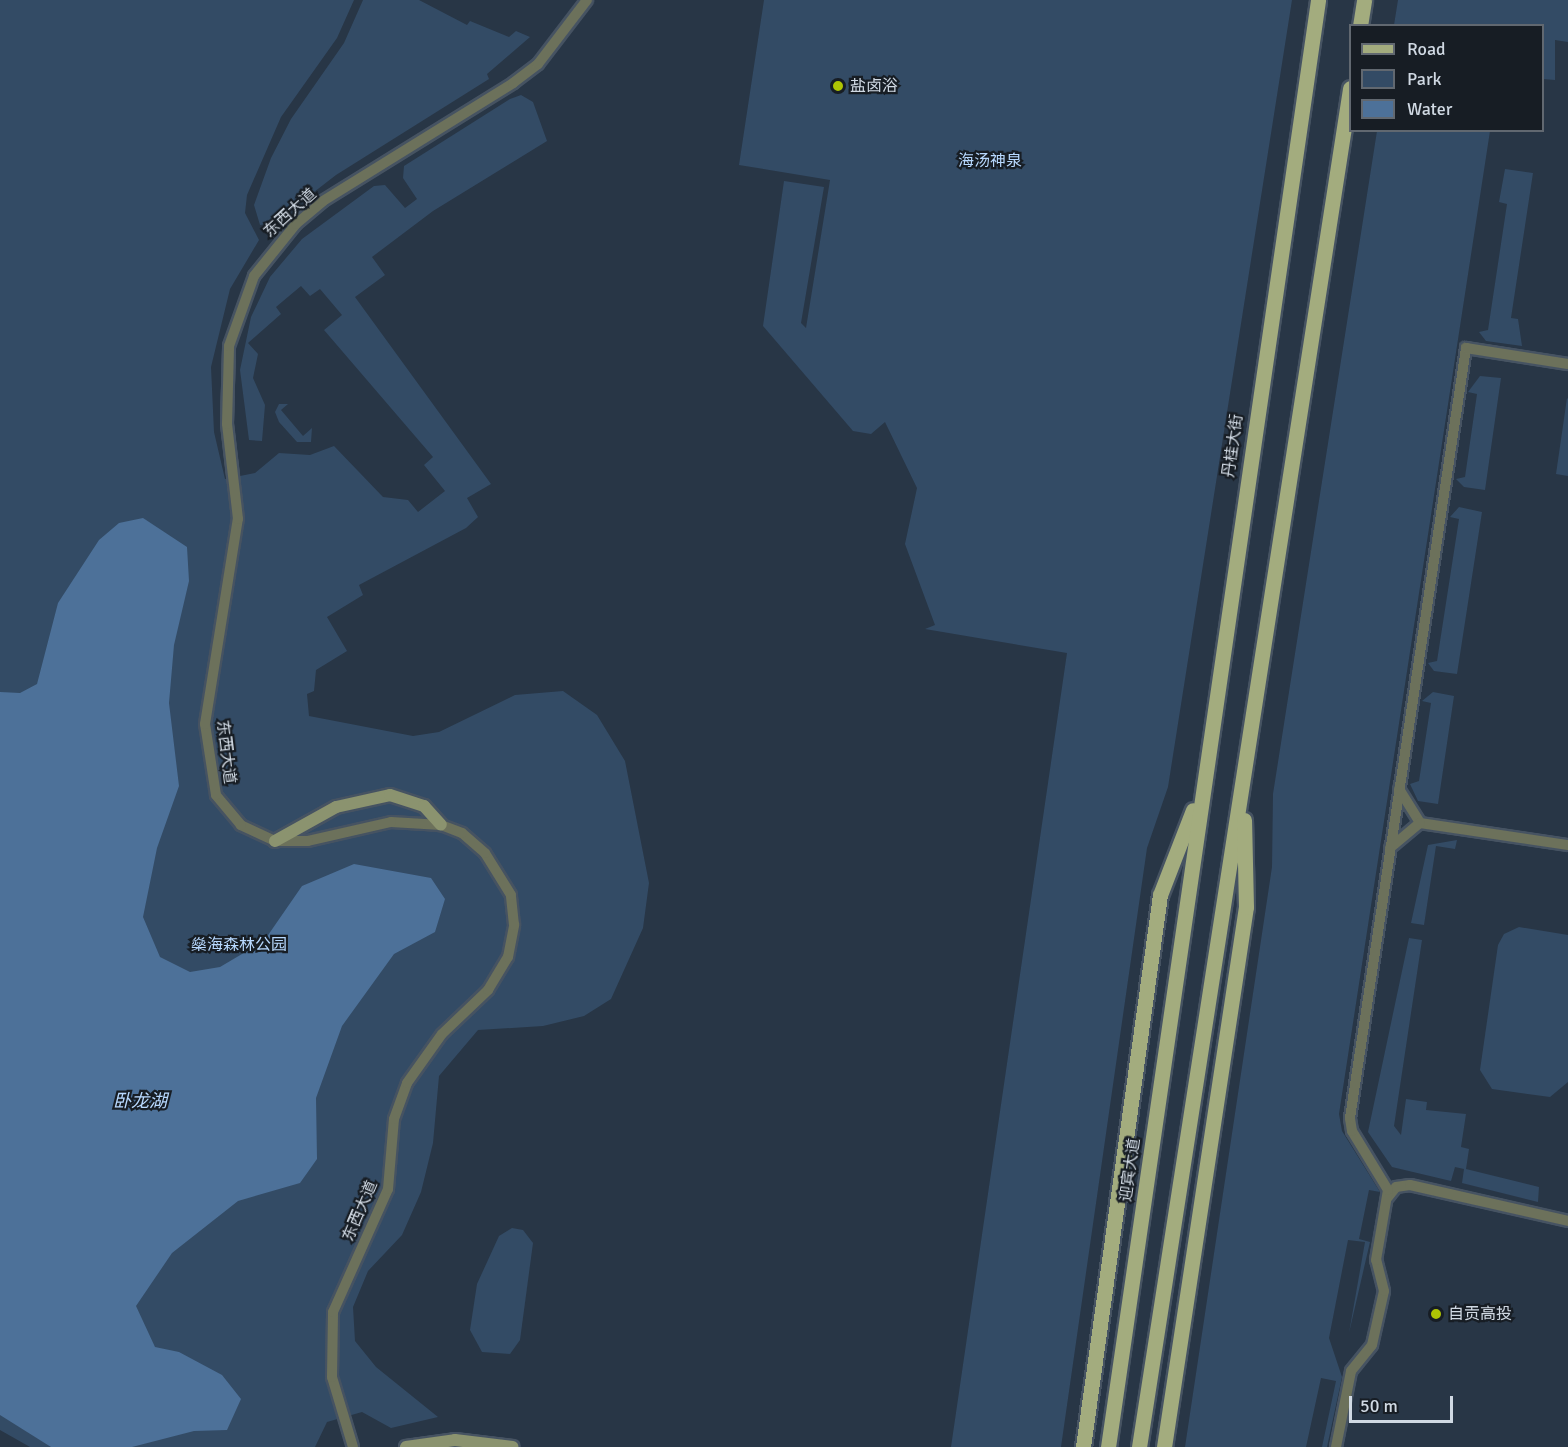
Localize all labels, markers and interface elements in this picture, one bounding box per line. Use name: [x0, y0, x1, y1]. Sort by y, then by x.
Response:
legend: [1349, 24, 1544, 132]
text: Road: [1407, 38, 1446, 60]
text: Park: [1407, 68, 1442, 90]
place label: 盐卤浴: [850, 76, 898, 96]
marker: 盐卤浴: [831, 79, 845, 93]
text: Water: [1407, 98, 1452, 120]
park label: 海汤神泉: [958, 151, 1022, 171]
street label: 东西大道: [260, 184, 320, 242]
street label: 丹桂大街: [1219, 413, 1247, 479]
street label: 东西大道: [213, 719, 239, 785]
park label: 燊海森林公园: [191, 935, 287, 955]
water label: 卧龙湖: [113, 1090, 167, 1112]
street label: 迎宾大道: [1116, 1137, 1144, 1203]
street label: 东西大道: [339, 1178, 381, 1244]
place label: 自贡高投: [1448, 1304, 1512, 1324]
marker: 自贡高投: [1429, 1307, 1443, 1321]
scale bar: [1352, 1384, 1456, 1422]
text: 50 m: [1360, 1395, 1398, 1417]

